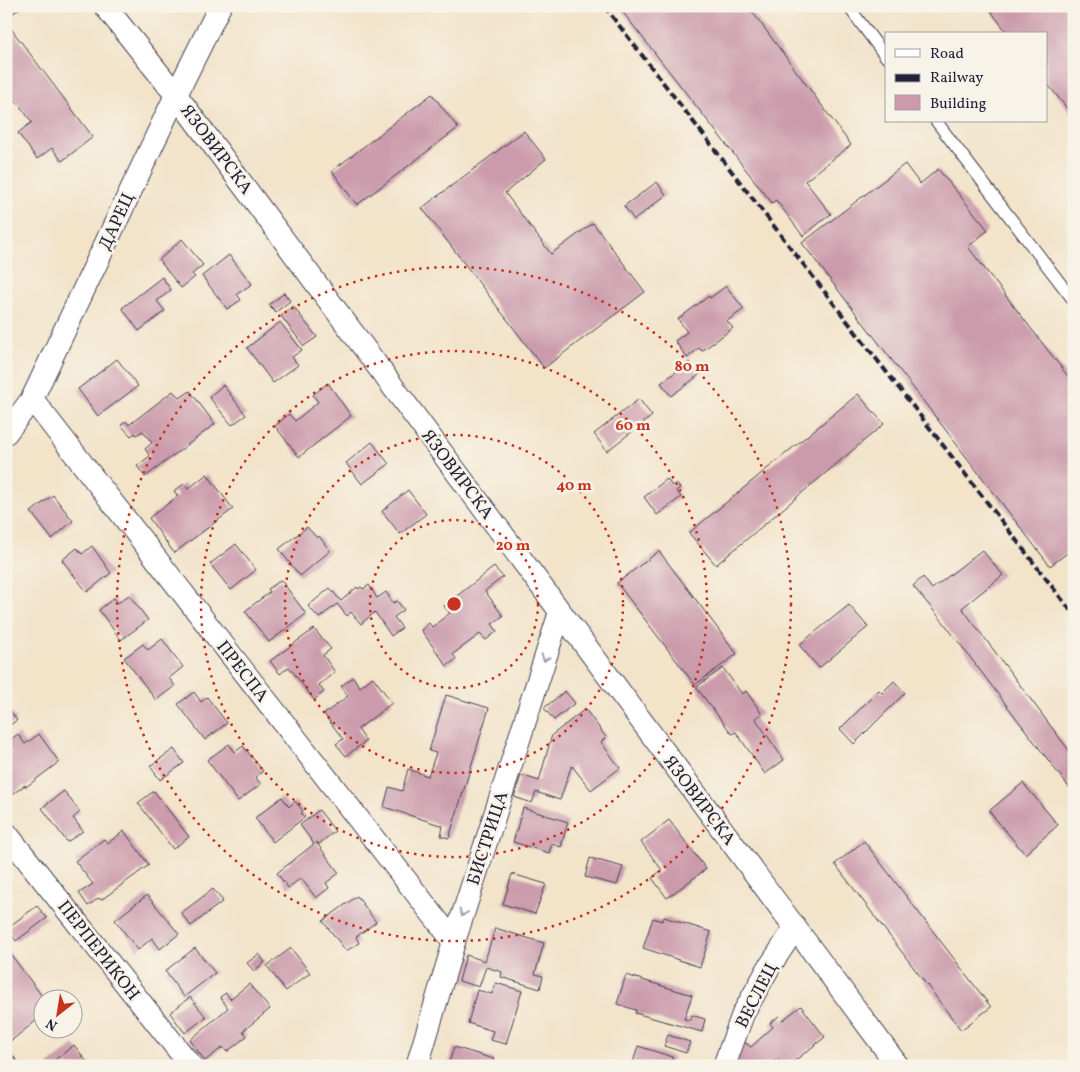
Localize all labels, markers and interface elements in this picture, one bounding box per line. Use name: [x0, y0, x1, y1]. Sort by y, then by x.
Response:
legend: [885, 32, 1048, 122]
text: Road: [930, 44, 964, 65]
text: Railway: [930, 68, 983, 89]
text: Building: [930, 94, 987, 115]
street label: ЯЗОВИРСКА: [174, 100, 258, 200]
street label: ДАРЕЦ: [93, 189, 142, 255]
text: 80 m: [675, 357, 710, 378]
text: 60 m: [616, 416, 651, 437]
street label: ЯЗОВИРСКА: [415, 425, 499, 525]
text: 40 m: [556, 476, 592, 497]
text: 20 m: [496, 536, 531, 557]
centre of rings: [445, 595, 463, 613]
street label: ПРЕСПА: [210, 636, 274, 708]
one-way arrow: [541, 653, 551, 662]
street label: ЯЗОВИРСКА: [657, 751, 741, 851]
street label: БИСТРИЦА: [461, 788, 515, 889]
street label: ПЕРПЕРИКОН: [51, 895, 145, 1006]
one-way arrow: [459, 908, 469, 916]
street label: ВЕСЛЕЦ: [730, 959, 785, 1033]
north arrow: [32, 990, 82, 1040]
text: N: [43, 1013, 61, 1035]

